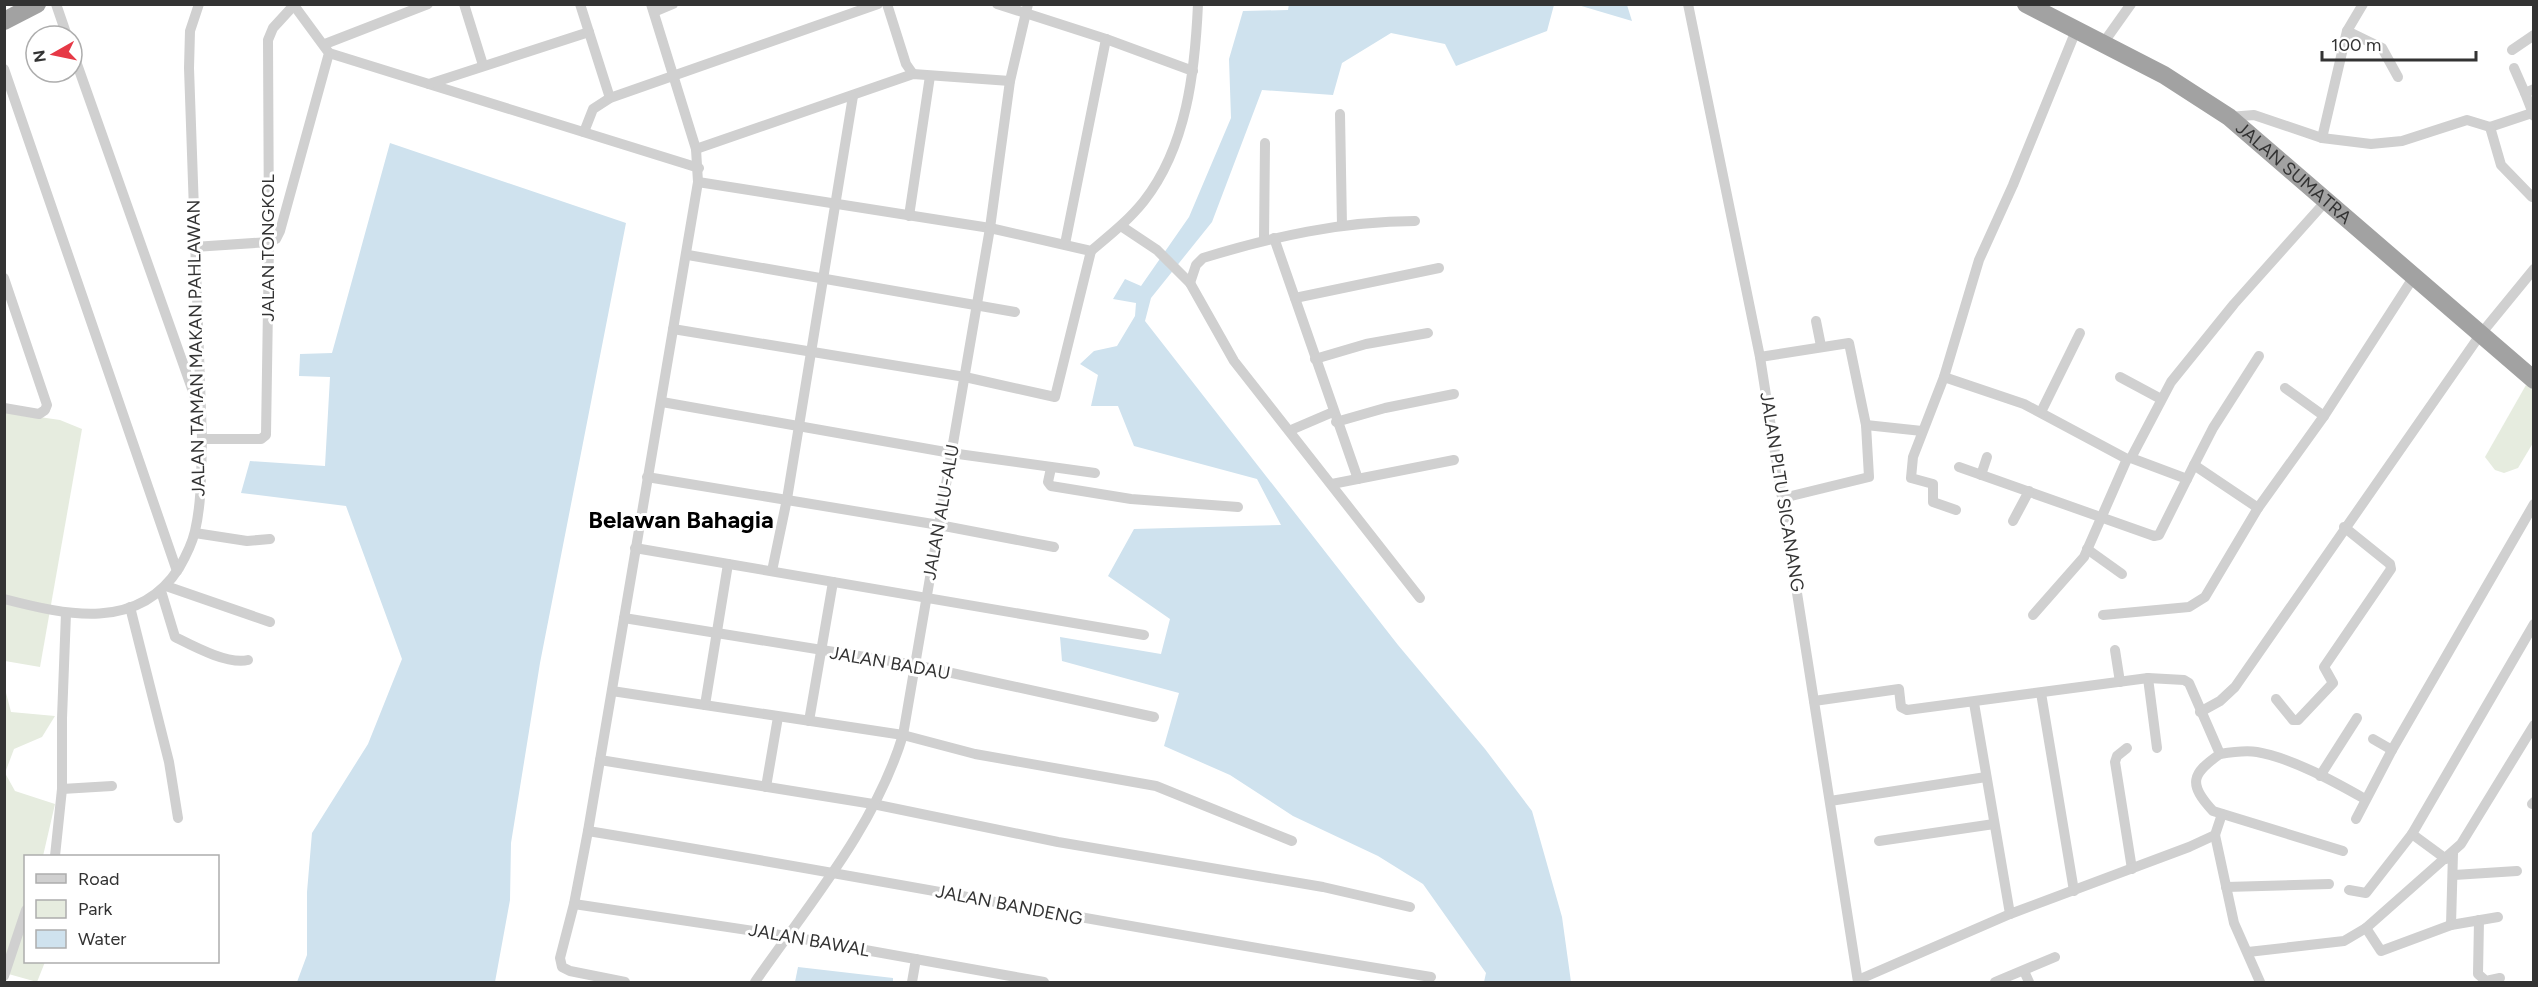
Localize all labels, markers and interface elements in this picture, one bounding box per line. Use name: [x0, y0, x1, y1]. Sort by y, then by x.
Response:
north arrow: [24, 24, 84, 84]
scale bar: [2322, 24, 2476, 62]
text: 100 m: [2331, 34, 2381, 56]
text: N: [29, 49, 50, 64]
street label: JALAN SUMATRA: [2231, 117, 2356, 229]
street label: JALAN TONGKOL: [257, 174, 279, 322]
street label: JALAN TAMAN MAKAN PAHLAWAN: [182, 199, 210, 497]
street label: JALAN PLTU SICANANG: [1755, 391, 1809, 594]
street label: JALAN ALU-ALU: [918, 442, 964, 582]
district label: Belawan Bahagia: [588, 505, 774, 534]
street label: JALAN BADAU: [828, 642, 952, 684]
legend: [24, 855, 219, 963]
text: Road: [78, 868, 119, 890]
street label: JALAN BANDENG: [934, 880, 1085, 930]
text: Park: [78, 898, 113, 920]
street label: JALAN BAWAL: [747, 919, 872, 962]
text: Water: [78, 928, 126, 950]

